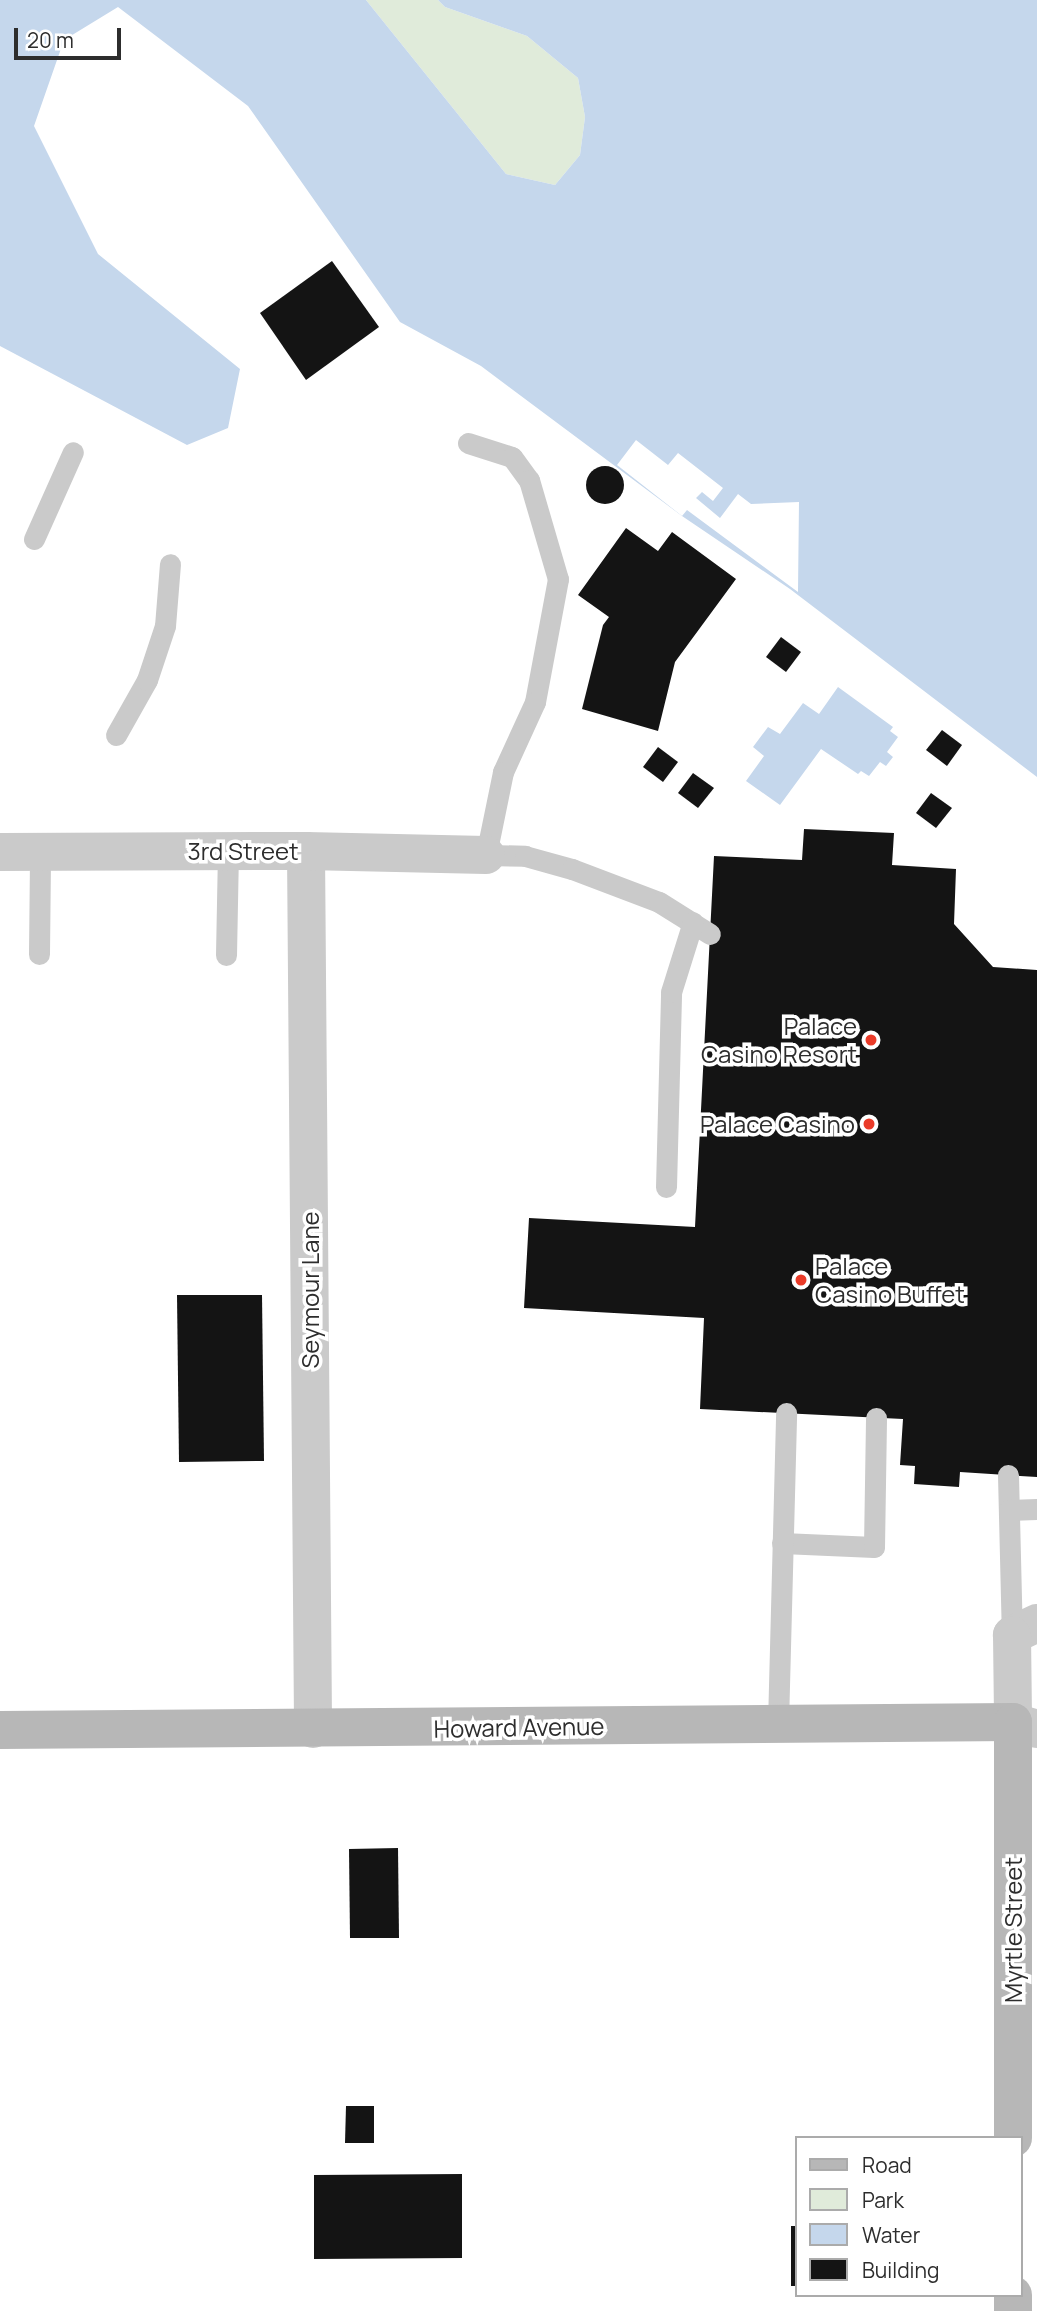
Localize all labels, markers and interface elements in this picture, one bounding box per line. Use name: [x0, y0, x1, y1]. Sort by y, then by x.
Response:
scale bar: [18, 14, 124, 58]
text: 20 m: [27, 26, 74, 54]
street label: 3rd Street: [187, 837, 299, 865]
place label: Palace Casino Resort: [701, 1012, 857, 1068]
marker: Palace Casino Resort: [863, 1032, 879, 1048]
place label: Palace Casino: [700, 1110, 855, 1138]
marker: Palace Casino: [861, 1116, 877, 1132]
street label: Seymour Lane: [296, 1211, 324, 1369]
place label: Palace Casino Buffet: [815, 1252, 965, 1308]
marker: Palace Casino Buffet: [793, 1272, 809, 1288]
street label: Howard Avenue: [433, 1711, 605, 1743]
street label: Myrtle Street: [999, 1857, 1027, 2003]
legend: [796, 2136, 1023, 2297]
text: Road: [862, 2151, 912, 2179]
text: Park: [862, 2186, 904, 2214]
text: Water: [862, 2221, 920, 2249]
text: Building: [862, 2256, 939, 2284]

